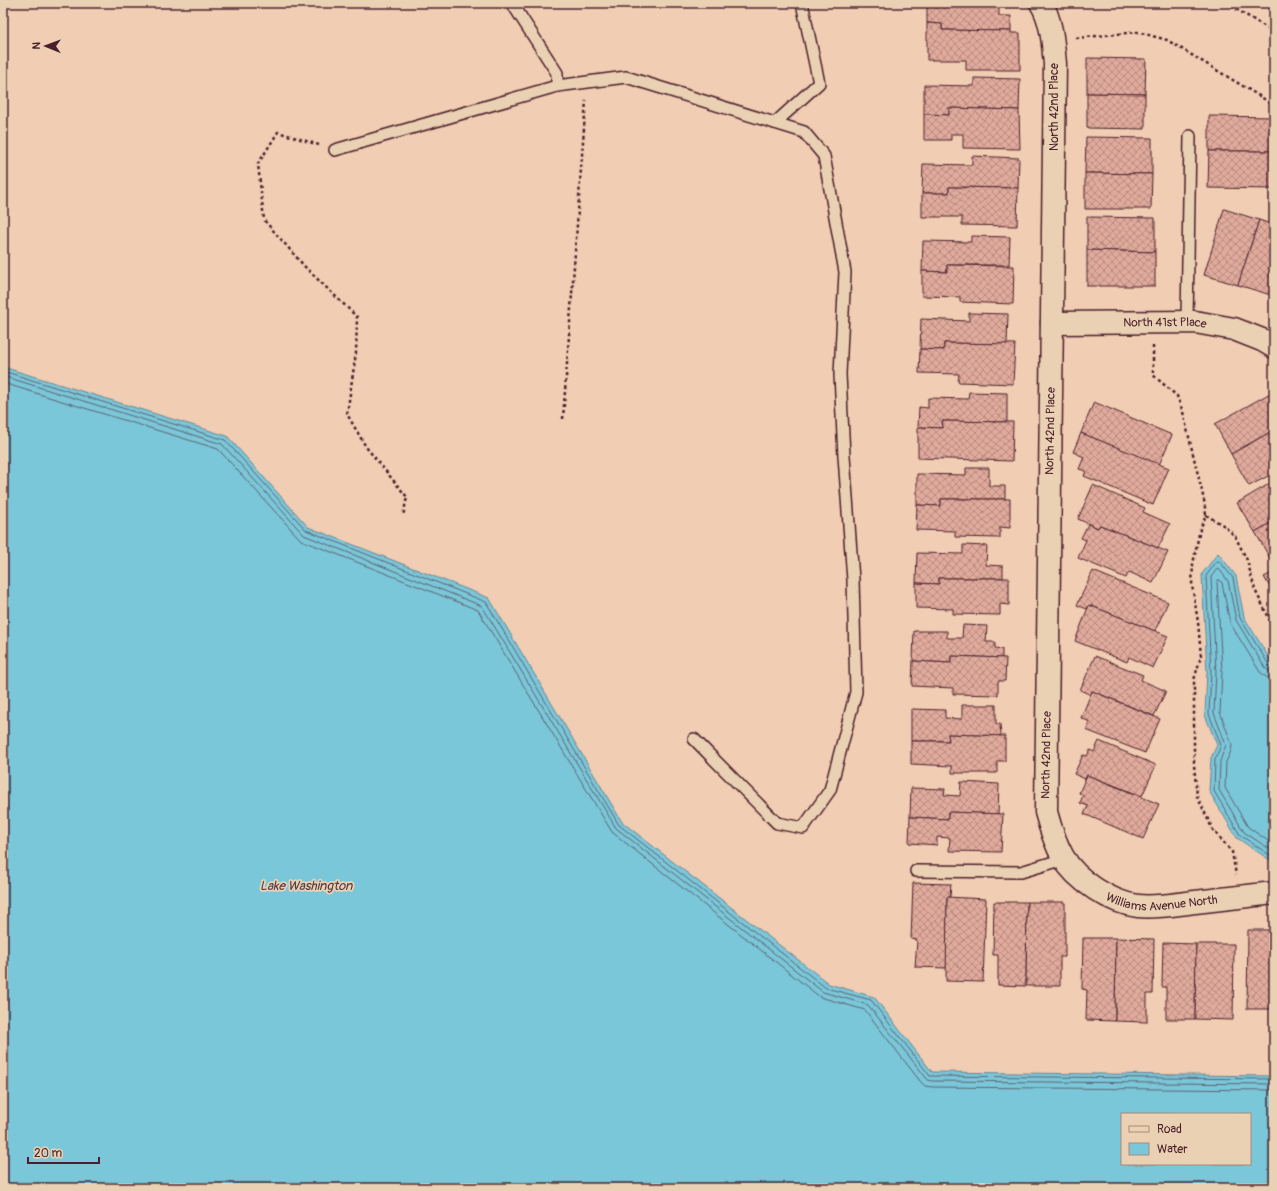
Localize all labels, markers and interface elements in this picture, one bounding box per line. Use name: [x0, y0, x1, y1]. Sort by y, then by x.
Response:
north arrow: [26, 26, 66, 66]
text: N: [30, 41, 43, 50]
street label: North 42nd Place: [1047, 63, 1062, 151]
street label: North 41st Place: [1123, 315, 1208, 332]
street label: North 42nd Place: [1042, 387, 1059, 475]
street label: North 42nd Place: [1038, 711, 1055, 799]
water label: Lake Washington: [260, 878, 353, 894]
street label: Williams Avenue North: [1103, 889, 1219, 915]
legend: [1121, 1113, 1251, 1165]
text: Road: [1157, 1122, 1182, 1137]
scale bar: [28, 1139, 99, 1165]
text: Water: [1157, 1142, 1188, 1157]
text: 20 m: [34, 1146, 63, 1161]

